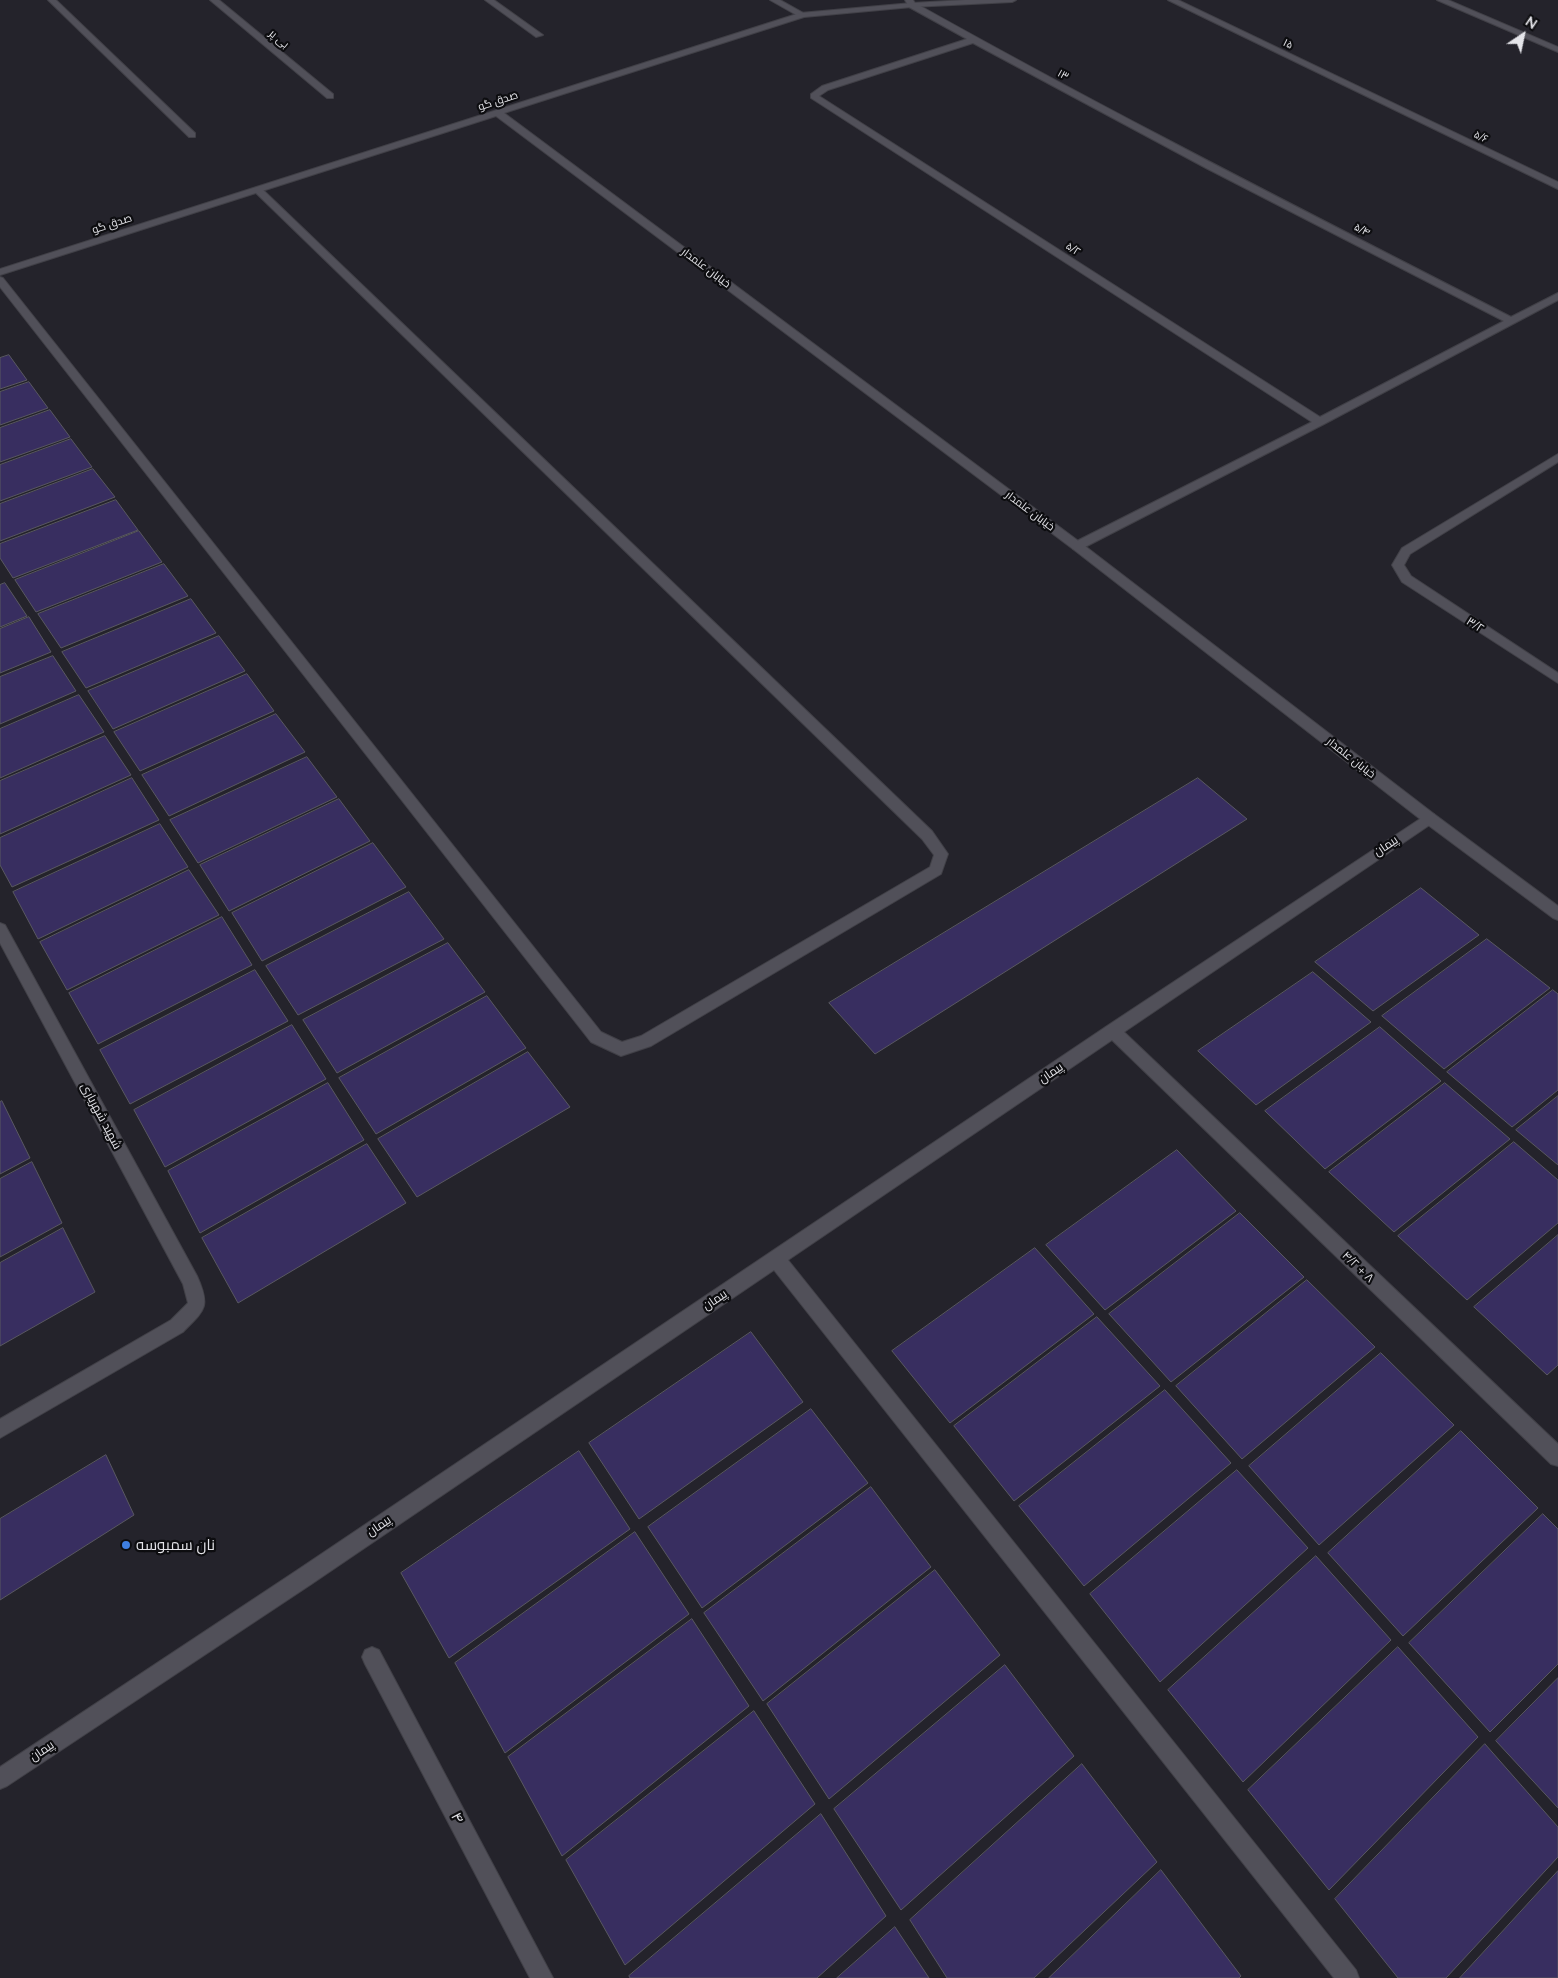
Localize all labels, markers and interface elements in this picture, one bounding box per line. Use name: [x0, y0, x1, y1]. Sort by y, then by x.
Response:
north arrow: [1498, 10, 1548, 60]
text: N: [1522, 12, 1541, 33]
street label: بی پر: [266, 27, 292, 51]
street label: ۱۵: [1281, 36, 1295, 52]
street label: ۱۳: [1055, 67, 1071, 83]
street label: صدق گو: [476, 88, 520, 114]
street label: ۵/۶: [1472, 128, 1490, 146]
street label: صدق گو: [90, 211, 134, 237]
street label: ۵/۴: [1352, 220, 1372, 240]
street label: ۵/۲: [1063, 239, 1083, 259]
street label: خیابان علمدار: [679, 245, 733, 291]
street label: خیابان علمدار: [1003, 488, 1057, 534]
street label: ۳/۲: [1464, 614, 1486, 636]
street label: خیابان علمدار: [1324, 735, 1378, 781]
street label: پیمان: [1371, 833, 1401, 859]
street label: پیمان: [1036, 1060, 1066, 1086]
street label: شهید شهریاری: [78, 1080, 124, 1152]
street label: ۴/۲ + ۸: [1339, 1248, 1377, 1286]
street label: پیمان: [700, 1287, 730, 1313]
street label: پیمان: [364, 1513, 394, 1539]
place label: نان سمبوسه: [136, 1536, 215, 1554]
marker: نان سمبوسه: [120, 1539, 132, 1551]
street label: پیمان: [27, 1738, 57, 1764]
street label: ۴: [447, 1809, 467, 1827]

